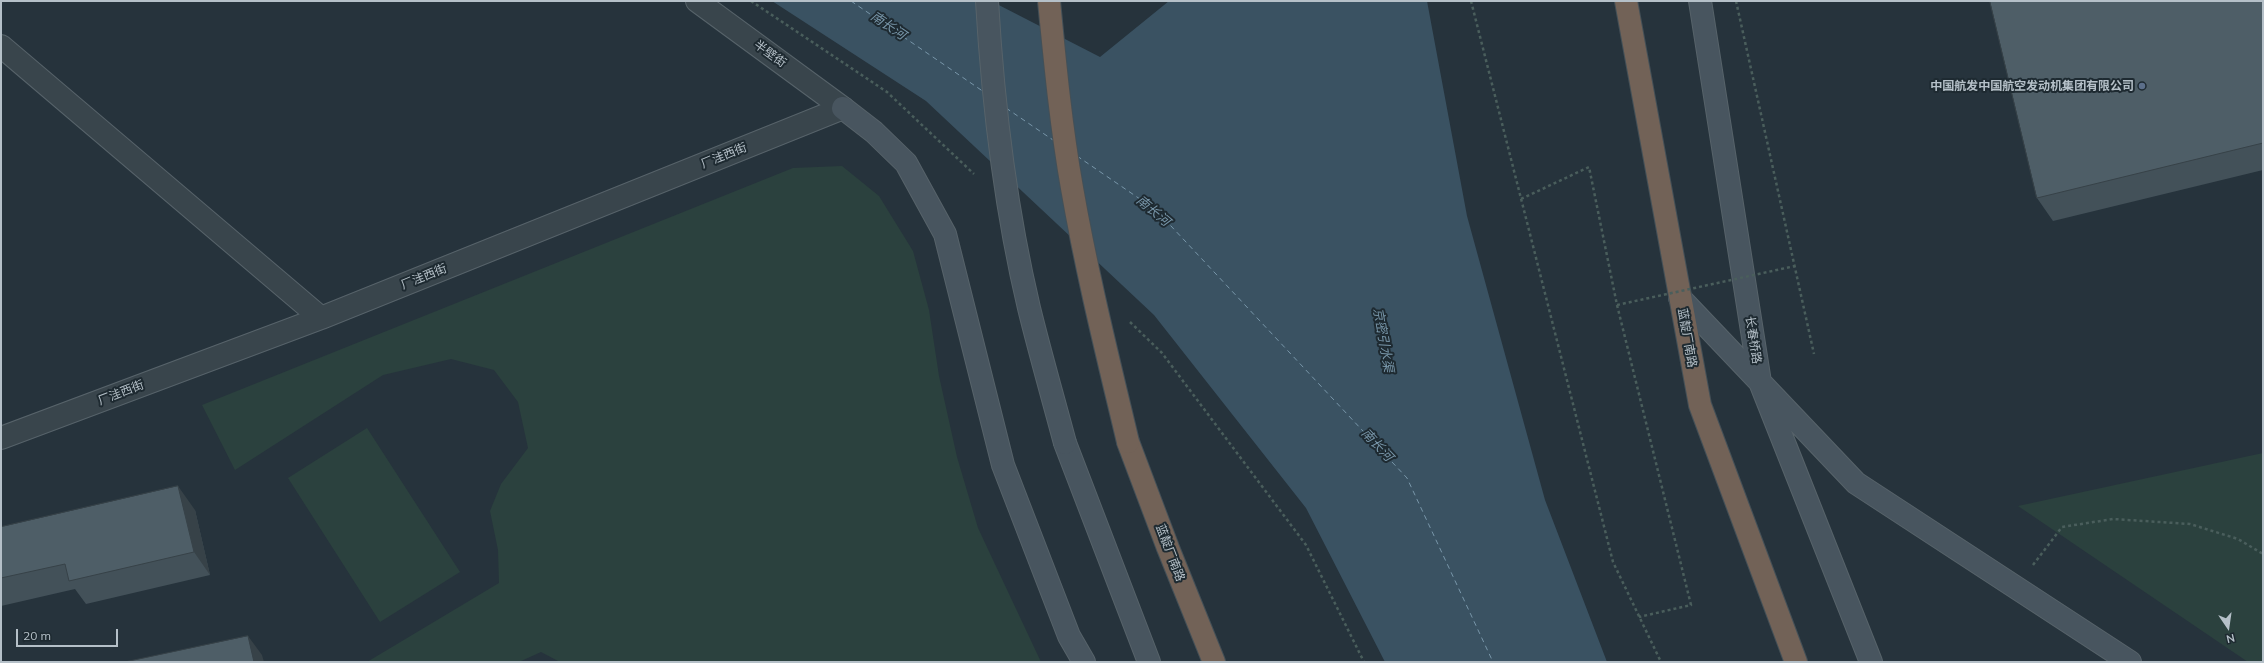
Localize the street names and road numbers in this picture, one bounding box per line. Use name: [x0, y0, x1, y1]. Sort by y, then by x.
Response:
street label: 半壁街: [751, 38, 789, 70]
street label: 厂洼西街: [699, 140, 749, 172]
street label: 厂洼西街: [399, 261, 449, 293]
street label: 蓝靛厂南路: [1675, 307, 1699, 369]
street label: 长春桥路: [1742, 315, 1764, 365]
street label: 厂洼西街: [96, 378, 146, 408]
street label: 蓝靛厂南路: [1153, 522, 1187, 584]

